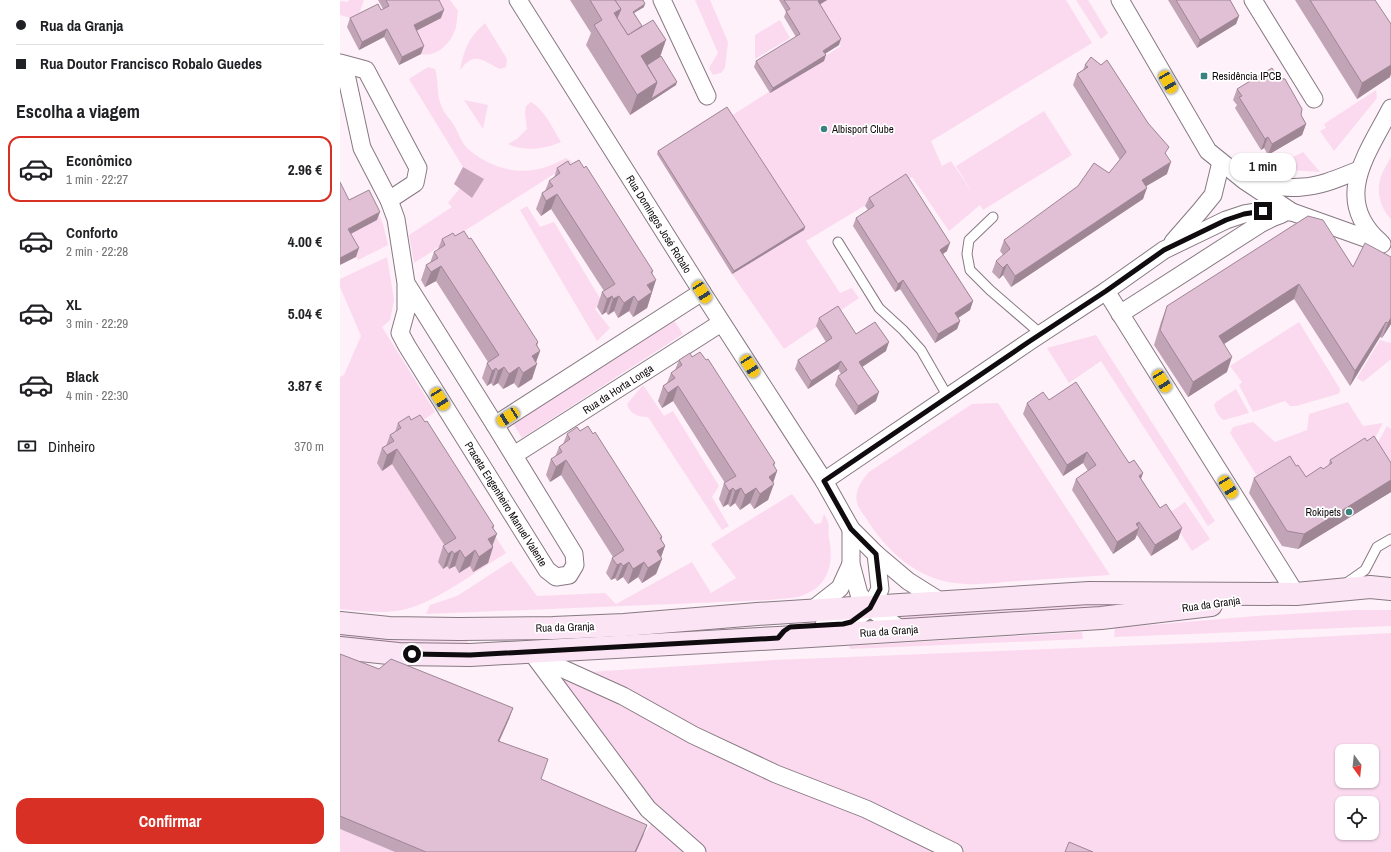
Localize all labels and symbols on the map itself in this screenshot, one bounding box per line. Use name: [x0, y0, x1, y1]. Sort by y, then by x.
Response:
car: [1157, 69, 1179, 95]
place label: Residência IPCB: [1212, 69, 1281, 83]
marker: Residência IPCB: [1199, 71, 1209, 81]
place label: Albisport Clube: [831, 122, 894, 136]
marker: Albisport Clube: [819, 124, 829, 134]
callout: 1 min: [1230, 153, 1296, 181]
street label: Rua Domingos José Robalo: [623, 172, 695, 276]
route end: [1254, 202, 1272, 220]
car: [690, 279, 714, 305]
car: [738, 353, 762, 379]
street label: Rua da Horta Longa: [580, 361, 656, 417]
car: [1151, 368, 1173, 394]
car: [429, 386, 451, 412]
car: [495, 405, 521, 429]
street label: Praceta Engenheiro Manuel Valente: [462, 439, 550, 569]
car: [1217, 474, 1239, 500]
place label: Rokipets: [1305, 505, 1341, 519]
marker: Rokipets: [1344, 507, 1354, 517]
street label: Rua da Granja: [1181, 593, 1241, 615]
street label: Rua da Granja: [535, 619, 595, 635]
street label: Rua da Granja: [859, 622, 919, 640]
route start: [403, 645, 421, 663]
north arrow: [1335, 744, 1379, 788]

